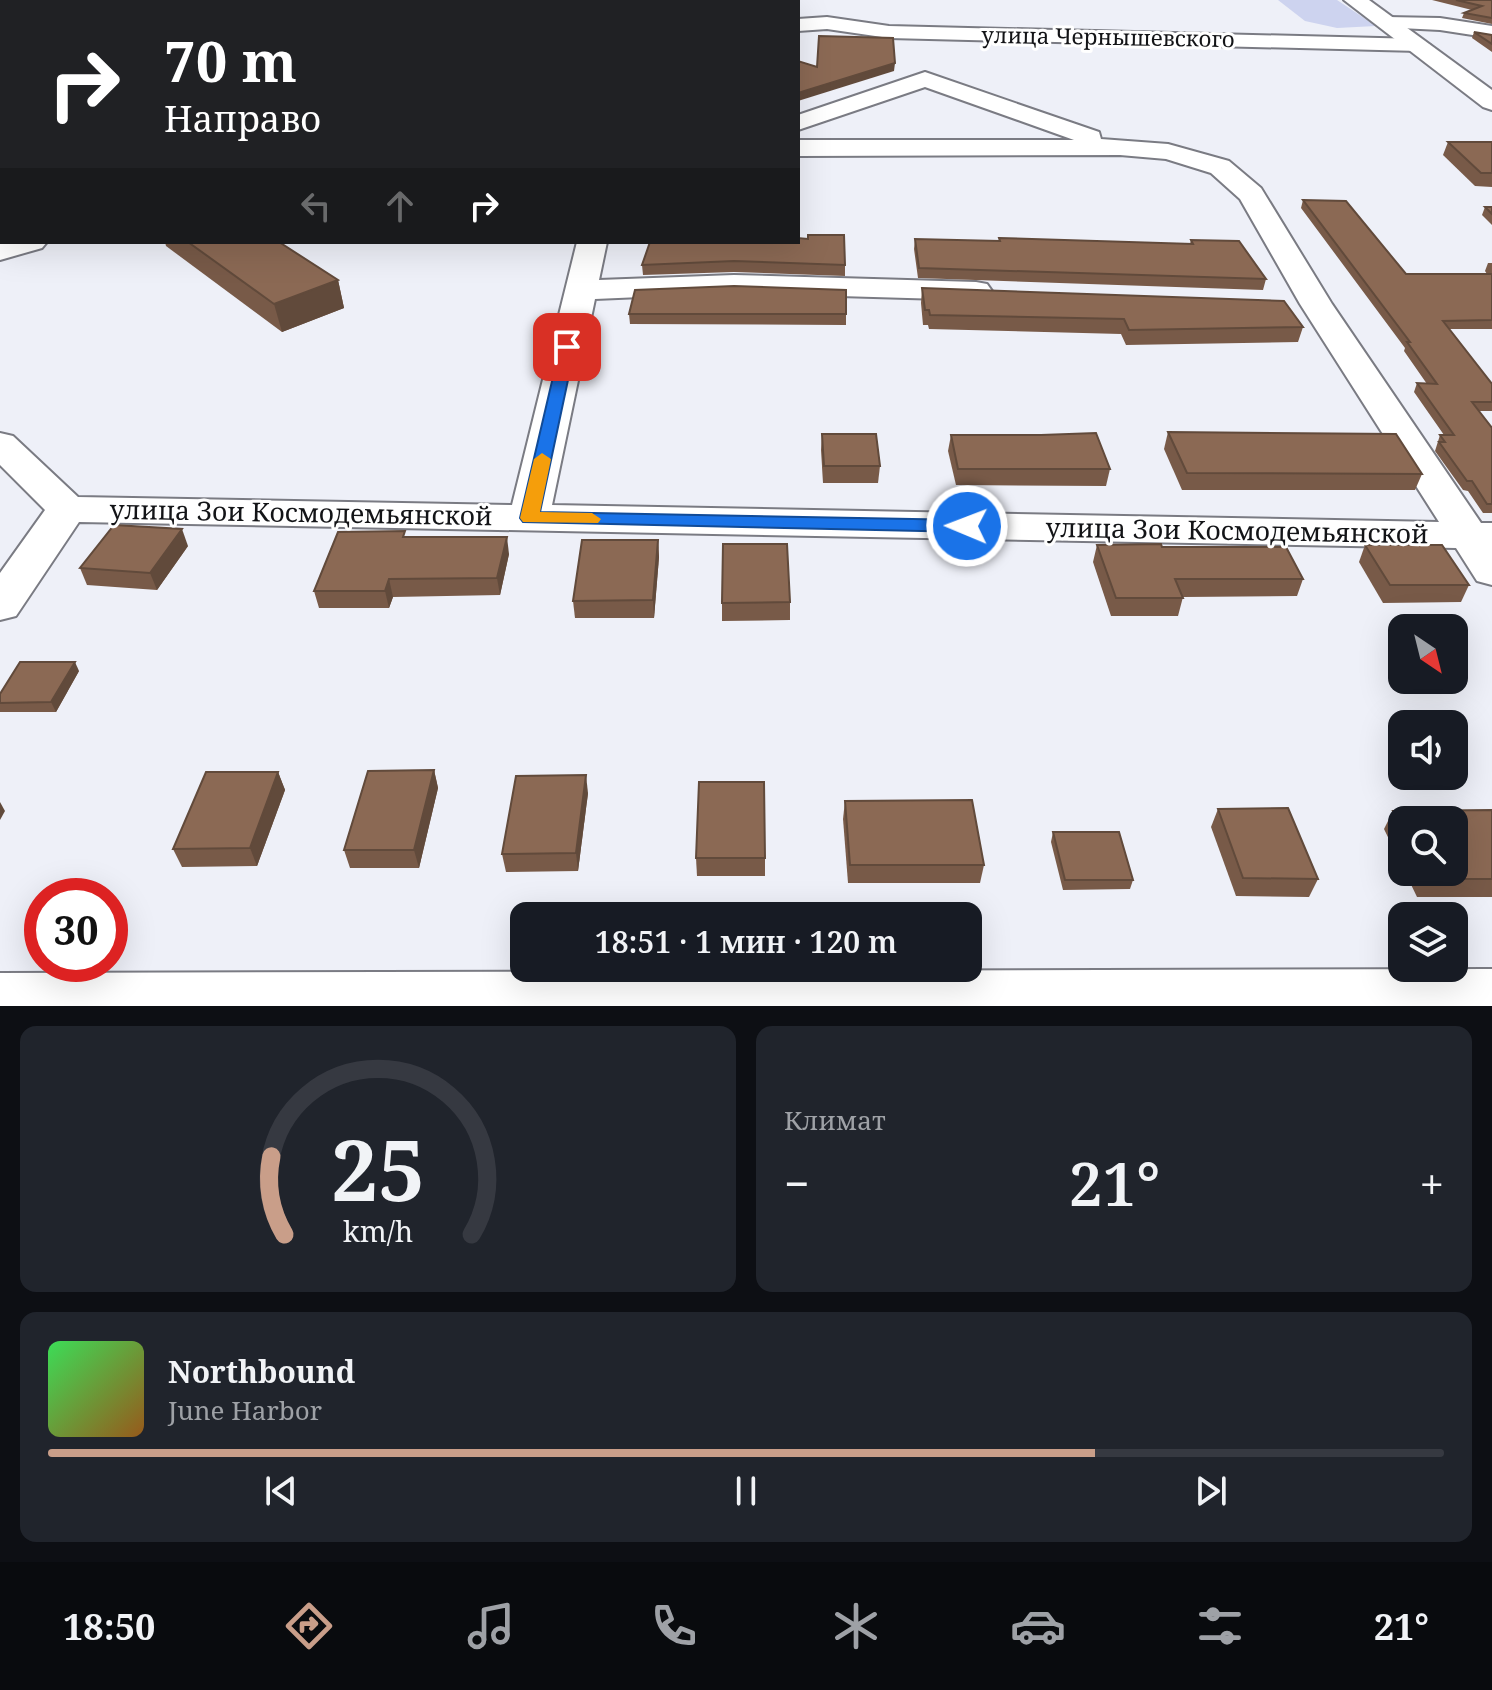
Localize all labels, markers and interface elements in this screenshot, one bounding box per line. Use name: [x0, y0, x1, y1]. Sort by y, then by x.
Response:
street label: улица Чернышевского: [981, 19, 1235, 53]
text: 70 m: [164, 22, 297, 98]
icon: right: [32, 32, 136, 136]
text: Направо: [164, 94, 321, 143]
icon: left: [294, 184, 338, 228]
icon: ahead: [378, 184, 422, 228]
icon: right: [462, 184, 506, 228]
pin: [533, 313, 601, 381]
icon: arrive: [545, 325, 589, 369]
position arrow: [925, 484, 1009, 568]
street label: улица Зои Космодемьянской: [109, 491, 493, 533]
street label: улица Зои Космодемьянской: [1045, 509, 1429, 551]
north arrow: [1388, 614, 1468, 694]
map controls: [1388, 614, 1468, 982]
button: sound: [1388, 710, 1468, 790]
button: search: [1388, 806, 1468, 886]
speed limit sign: 30: [24, 878, 128, 982]
button: layers: [1388, 902, 1468, 982]
text: 18:51 · 1 мин · 120 m: [595, 921, 897, 962]
text: Климат: [784, 1102, 886, 1138]
text: 25: [331, 1112, 425, 1225]
text: 21°: [1069, 1142, 1160, 1224]
text: −: [784, 1153, 809, 1213]
text: +: [1419, 1153, 1444, 1213]
text: km/h: [343, 1211, 413, 1250]
text: Northbound: [168, 1351, 355, 1392]
text: June Harbor: [168, 1392, 322, 1428]
icon: previous: [259, 1469, 303, 1513]
icon: pause: [724, 1469, 768, 1513]
icon: next: [1189, 1469, 1233, 1513]
icon: directions: [281, 1598, 337, 1654]
icon: music: [463, 1598, 519, 1654]
icon: phone: [646, 1598, 702, 1654]
icon: climate: [828, 1598, 884, 1654]
icon: car: [1010, 1598, 1066, 1654]
icon: filters: [1192, 1598, 1248, 1654]
text: 18:50: [63, 1602, 155, 1651]
text: 21°: [1374, 1602, 1429, 1651]

